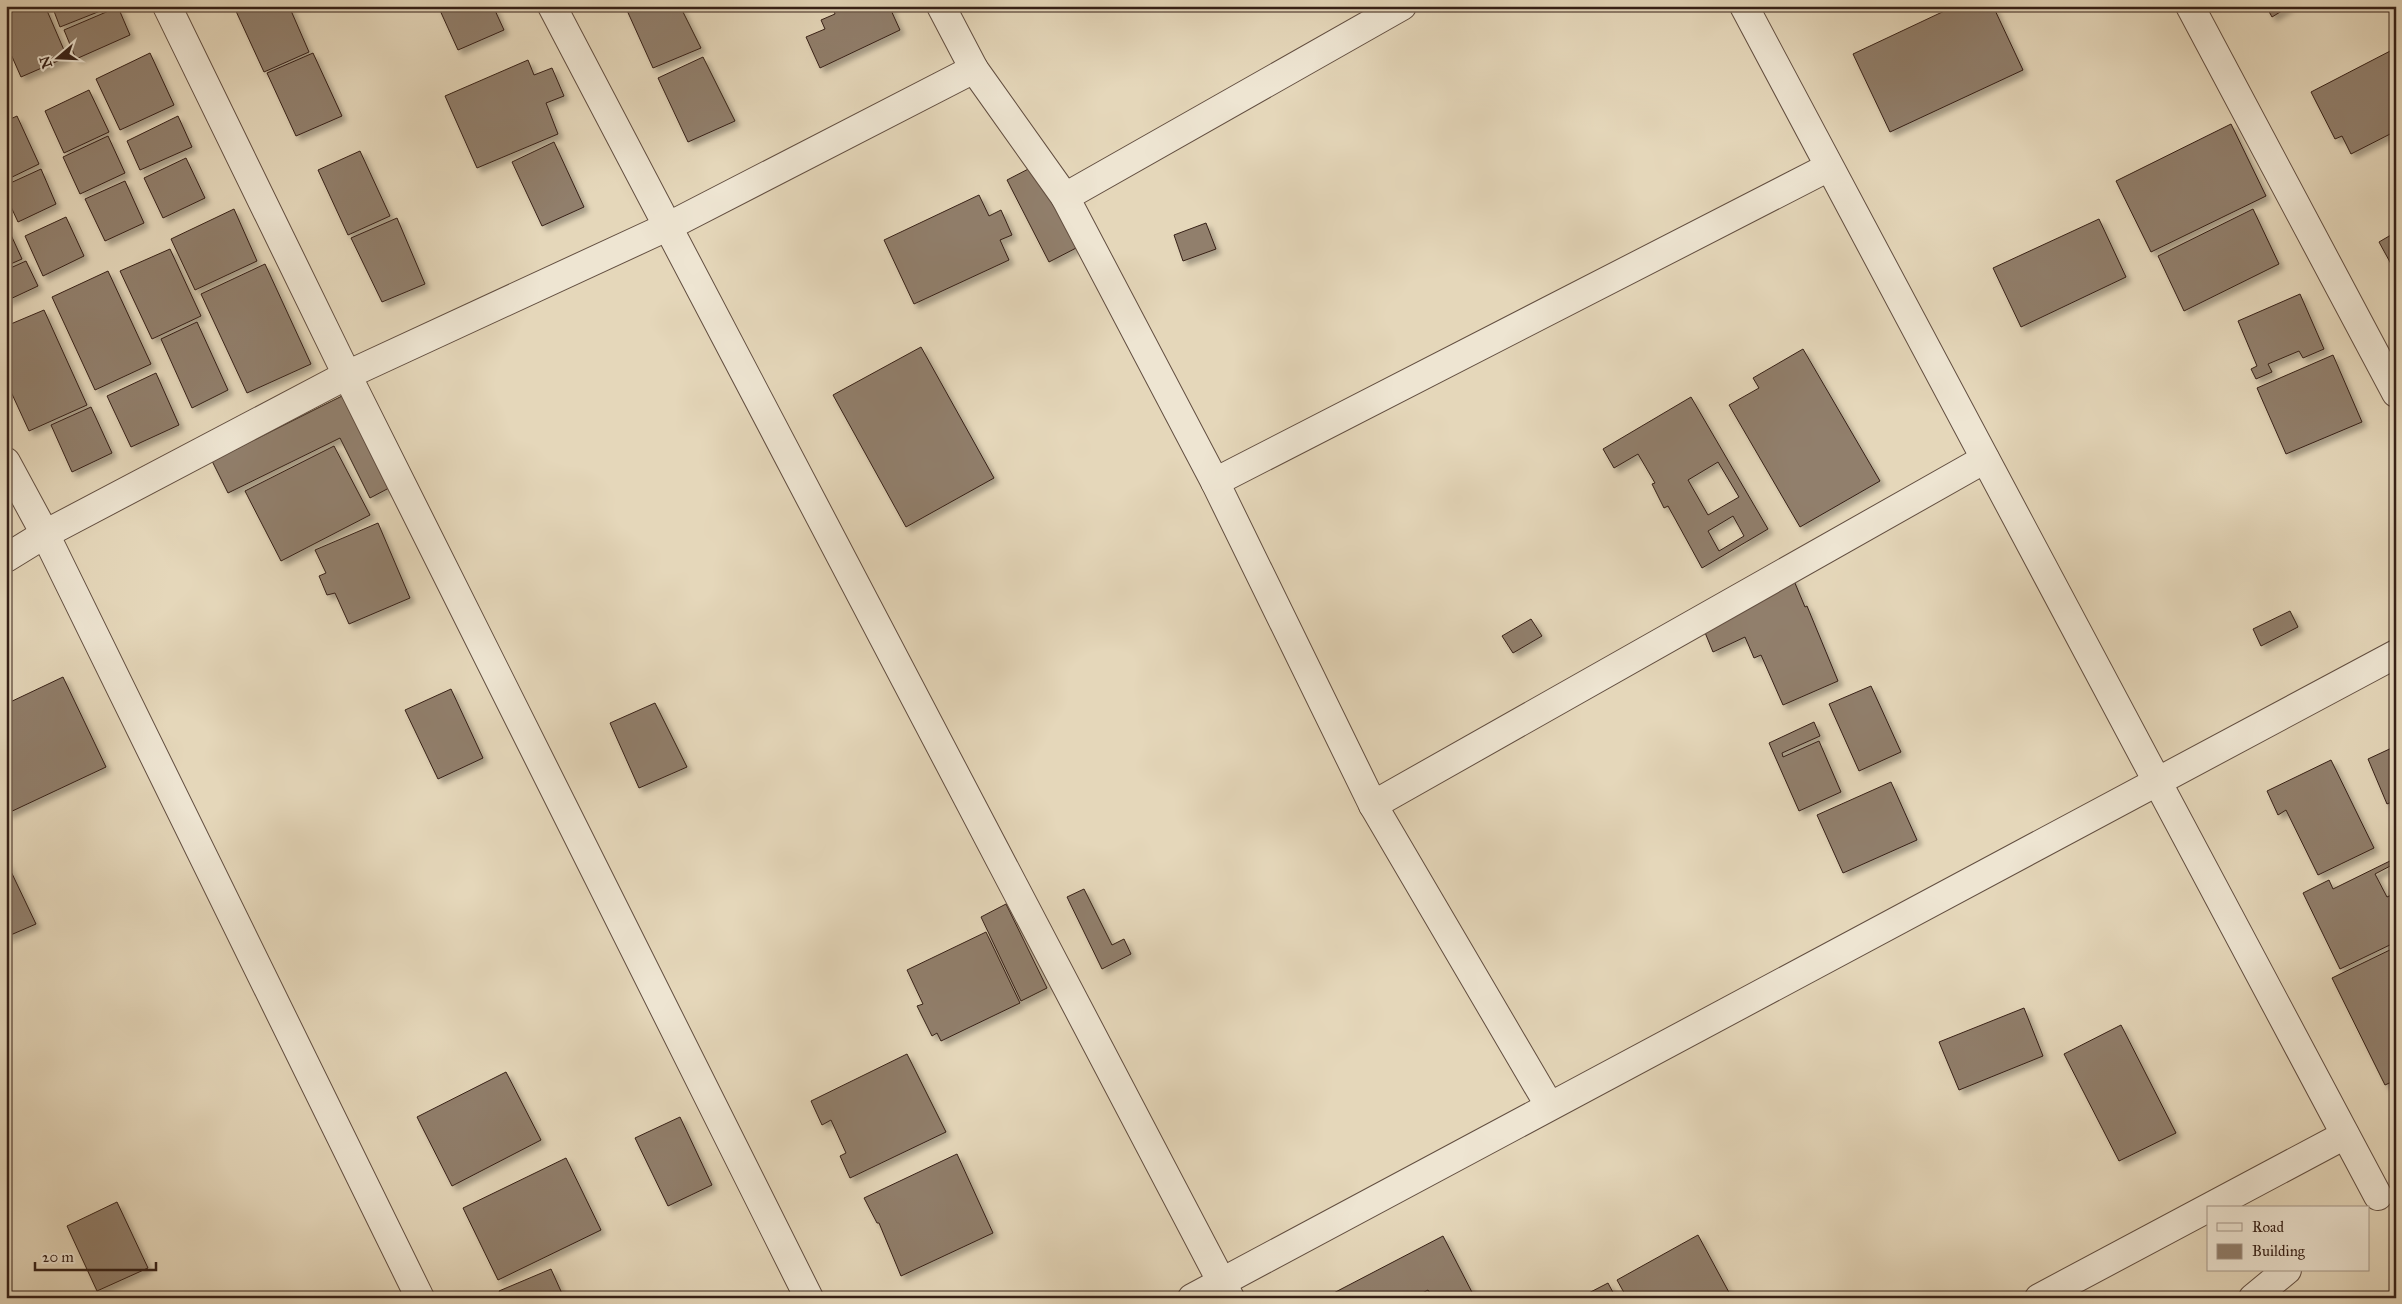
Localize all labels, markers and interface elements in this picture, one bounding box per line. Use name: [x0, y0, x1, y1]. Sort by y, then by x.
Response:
north arrow: [32, 32, 82, 82]
text: N: [36, 54, 56, 70]
legend: [2207, 1206, 2370, 1272]
text: Road: [2252, 1218, 2284, 1236]
scale bar: [35, 1239, 156, 1271]
text: Building: [2252, 1242, 2306, 1260]
text: 20 m: [42, 1248, 74, 1266]

